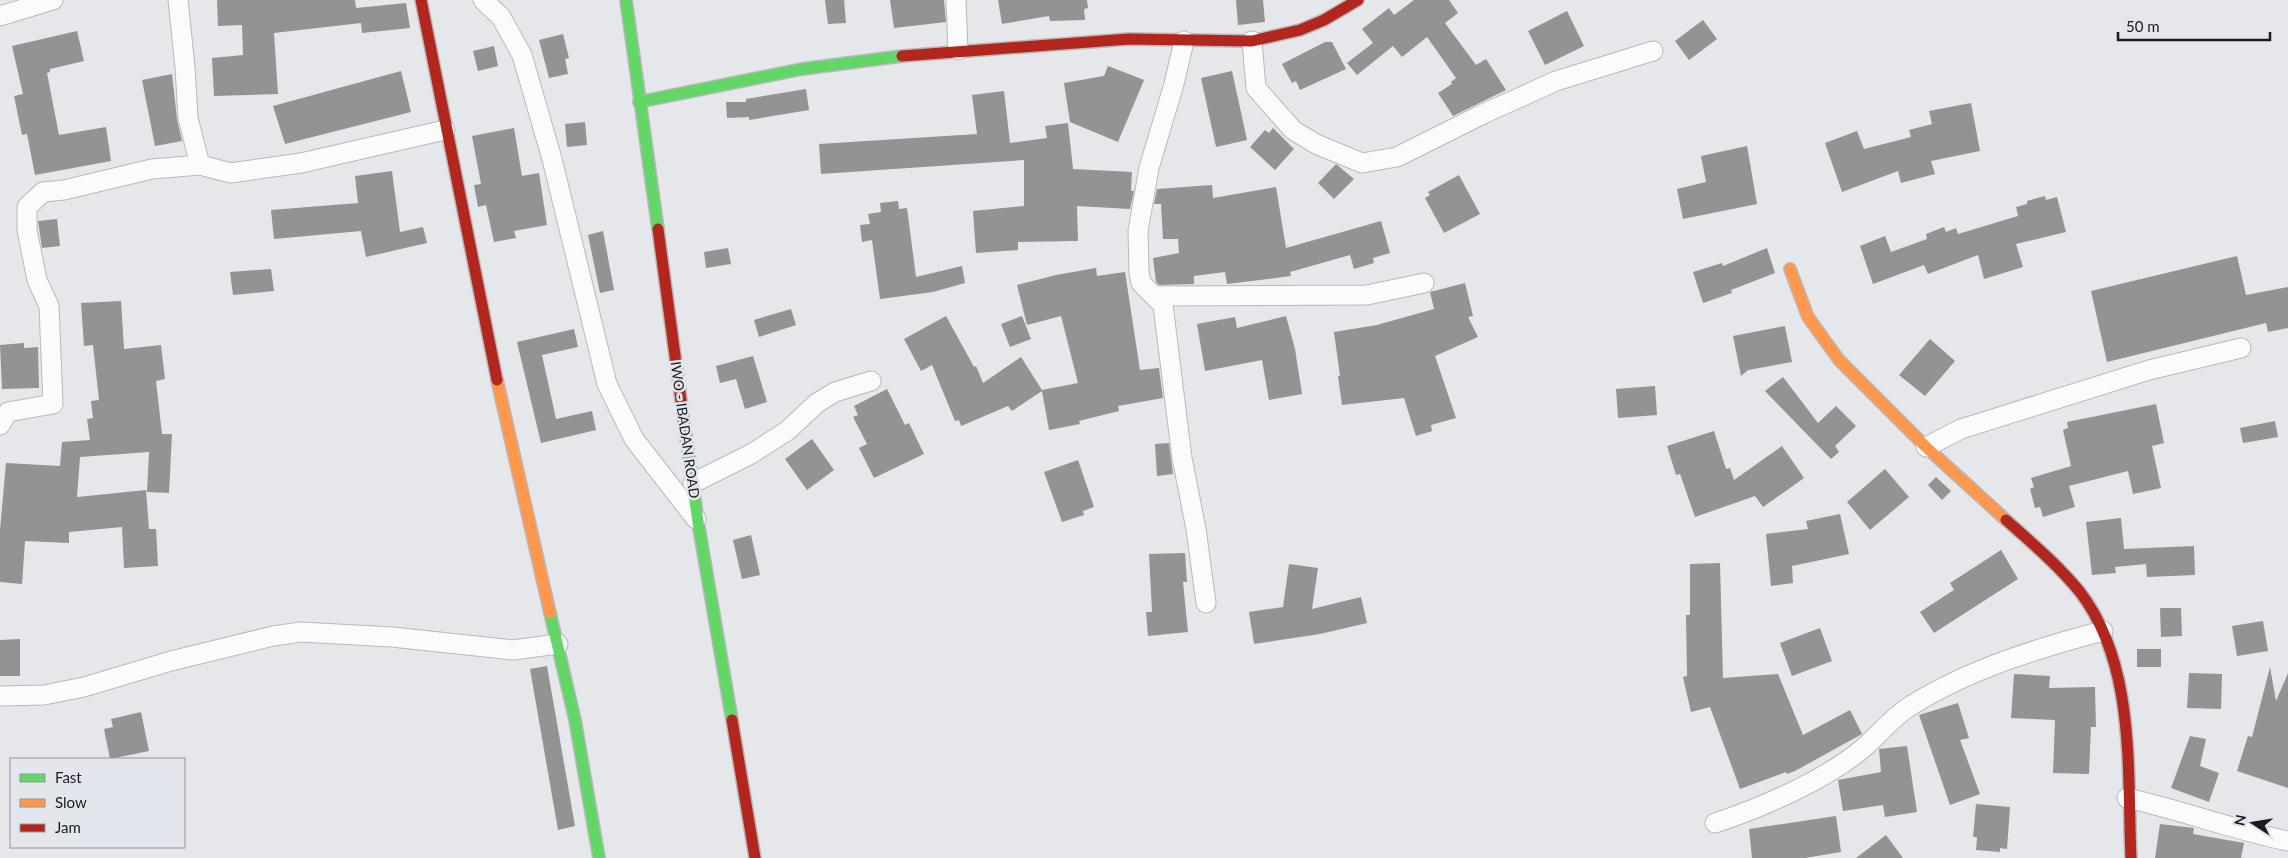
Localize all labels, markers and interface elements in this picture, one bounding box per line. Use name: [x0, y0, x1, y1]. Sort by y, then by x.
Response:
scale bar: [2118, 10, 2270, 42]
text: 50 m: [2126, 17, 2160, 35]
street label: IWO - IBADAN ROAD: [667, 360, 704, 499]
legend: [10, 758, 185, 848]
text: Fast: [55, 768, 82, 786]
text: Slow: [55, 793, 87, 811]
north arrow: [2228, 798, 2278, 848]
text: N: [2230, 813, 2249, 827]
text: Jam: [55, 818, 81, 836]

